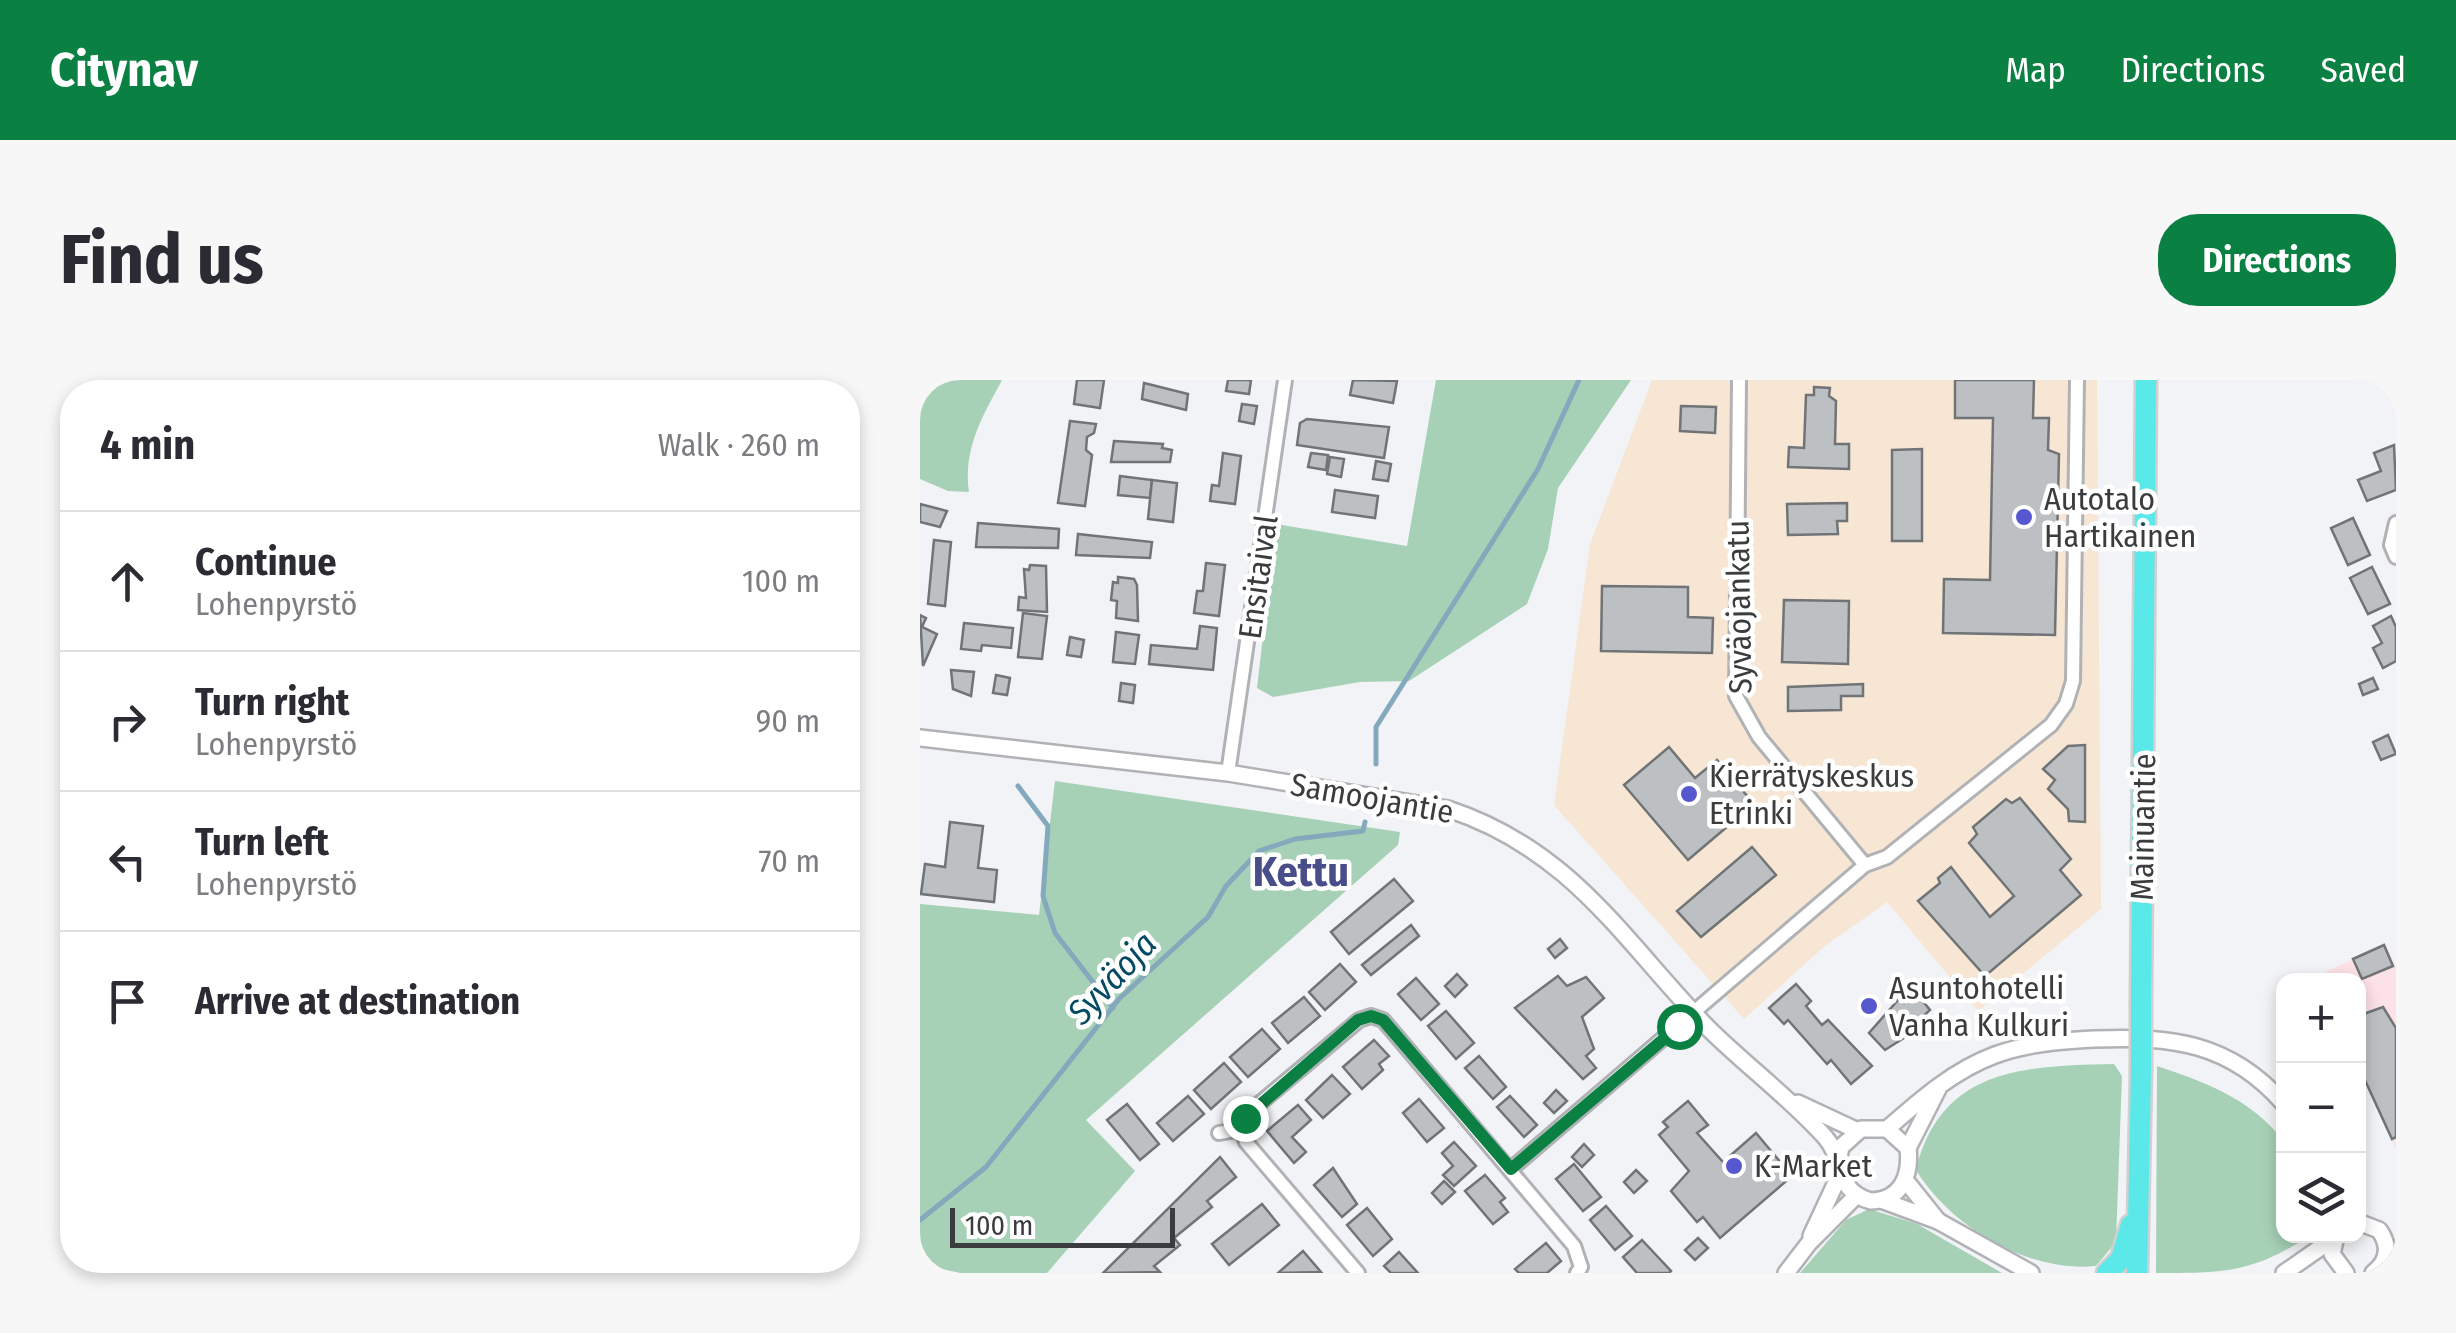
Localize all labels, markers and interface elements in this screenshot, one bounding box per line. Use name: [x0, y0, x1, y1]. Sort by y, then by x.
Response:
text: Citynav: [50, 41, 198, 99]
text: Map: [2005, 49, 2066, 91]
text: Directions: [2121, 49, 2266, 91]
text: Saved: [2321, 49, 2406, 91]
button: Directions: [2158, 214, 2396, 306]
text: Find us: [60, 218, 264, 302]
text: 4 min: [100, 420, 195, 470]
text: Walk · 260 m: [658, 426, 820, 464]
place label: Autotalo Hartikainen: [2044, 480, 2196, 555]
marker: Autotalo Hartikainen: [2013, 506, 2035, 528]
street label: Ensitaival: [1230, 513, 1286, 641]
street label: Syväojankatu: [1718, 520, 1760, 694]
text: Continue: [195, 539, 336, 585]
icon: ahead: [100, 554, 155, 609]
text: 100 m: [742, 562, 820, 600]
text: Lohenpyrstö: [195, 585, 357, 623]
text: Turn right: [195, 679, 349, 725]
icon: right: [100, 694, 155, 749]
text: 90 m: [756, 702, 820, 740]
text: Lohenpyrstö: [195, 725, 357, 763]
street label: Mainuantie: [2123, 753, 2163, 901]
place label: Kierrätyskeskus Etrinki: [1709, 757, 1914, 832]
street label: Samoojantie: [1288, 765, 1456, 831]
marker: Kierrätyskeskus Etrinki: [1678, 783, 1700, 805]
text: Turn left: [195, 819, 329, 865]
icon: left: [100, 834, 155, 889]
text: 70 m: [759, 842, 820, 880]
district label: Kettu: [1253, 847, 1349, 897]
text: Lohenpyrstö: [195, 865, 357, 903]
water label: Syväoja: [1058, 923, 1165, 1034]
place label: Asuntohotelli Vanha Kulkuri: [1889, 969, 2069, 1044]
map controls: [2276, 973, 2366, 1243]
button: +: [2276, 973, 2366, 1063]
icon: arrive: [100, 974, 155, 1029]
text: Arrive at destination: [195, 978, 520, 1024]
marker: Asuntohotelli Vanha Kulkuri: [1858, 995, 1880, 1017]
route start: [1657, 1004, 1703, 1050]
button: −: [2276, 1063, 2366, 1153]
route end: [1223, 1096, 1269, 1142]
place label: K-Market: [1754, 1147, 1873, 1185]
button: layers: [2276, 1153, 2366, 1243]
marker: K-Market: [1723, 1155, 1745, 1177]
scale bar: [950, 1203, 1175, 1248]
text: 100 m: [965, 1209, 1033, 1242]

